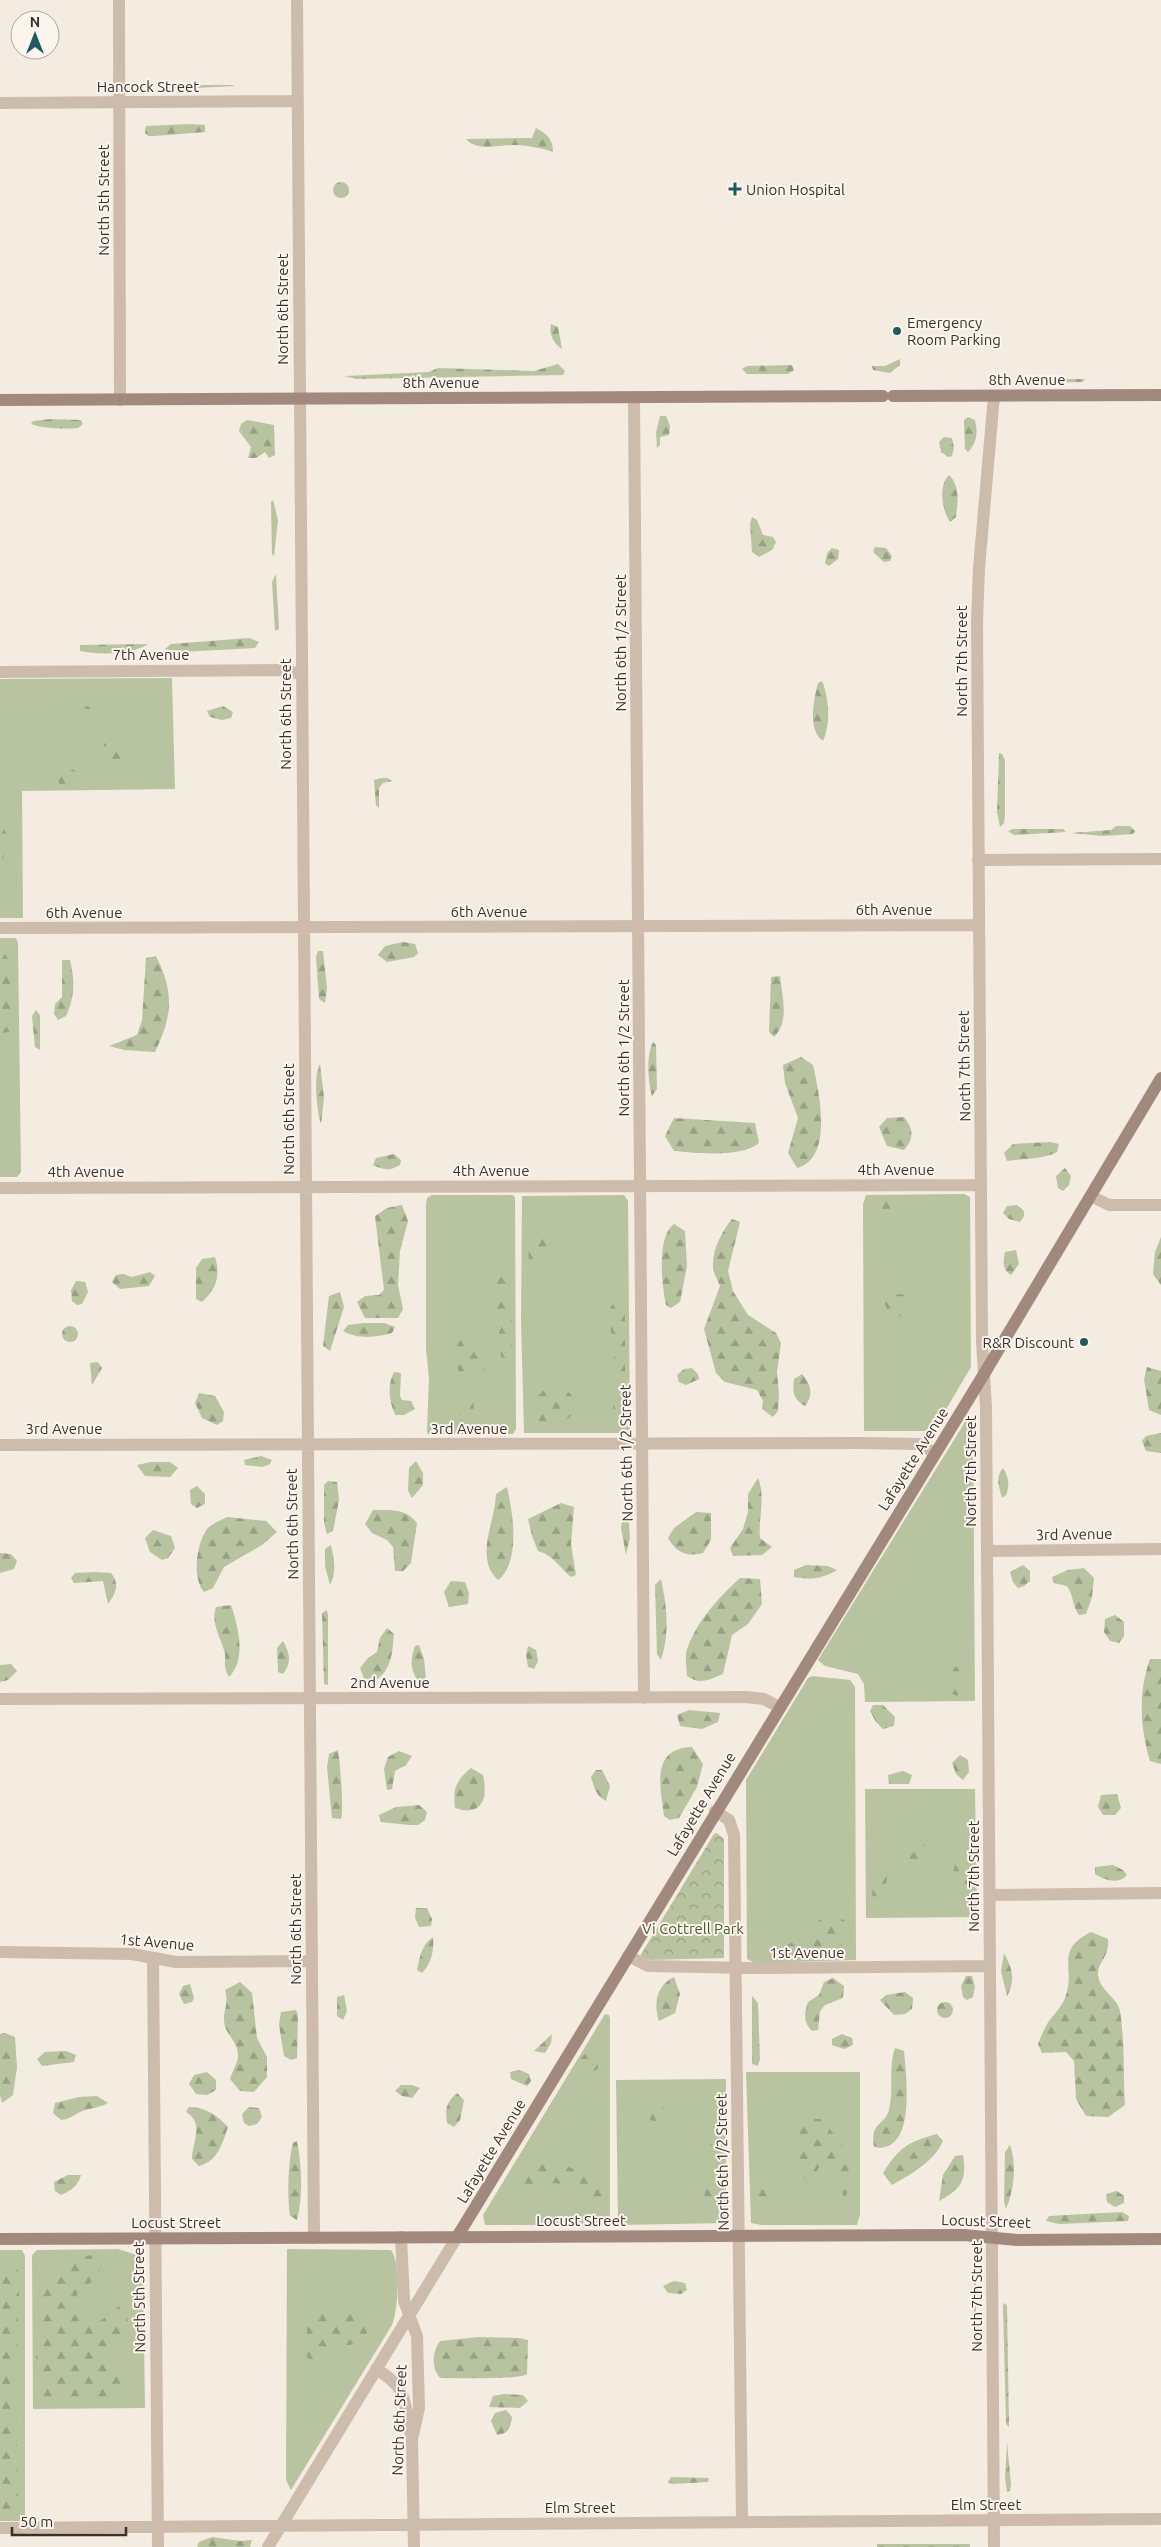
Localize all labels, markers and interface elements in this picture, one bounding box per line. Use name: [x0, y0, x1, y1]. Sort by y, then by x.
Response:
north arrow: [10, 10, 60, 60]
text: N: [30, 14, 40, 30]
street label: Hancock Street: [97, 78, 199, 95]
street label: North 5th Street: [95, 144, 112, 256]
place label: Union Hospital: [746, 181, 845, 198]
marker: Union Hospital: [728, 182, 742, 196]
street label: North 6th Street: [274, 253, 291, 365]
place label: Emergency Room Parking: [907, 314, 1001, 348]
marker: Emergency Room Parking: [891, 325, 903, 337]
street label: 8th Avenue: [989, 371, 1065, 388]
street label: 8th Avenue: [403, 374, 479, 391]
street label: North 6th 1/2 Street: [612, 574, 629, 712]
street label: North 7th Street: [953, 605, 970, 717]
street label: 7th Avenue: [113, 646, 189, 663]
street label: North 6th Street: [277, 658, 294, 770]
street label: 6th Avenue: [856, 901, 932, 918]
street label: 6th Avenue: [451, 903, 527, 920]
street label: 6th Avenue: [46, 904, 122, 921]
street label: North 6th 1/2 Street: [615, 979, 632, 1117]
street label: North 7th Street: [955, 1010, 973, 1122]
street label: North 6th Street: [280, 1063, 297, 1175]
street label: 4th Avenue: [858, 1161, 934, 1178]
street label: 4th Avenue: [453, 1162, 529, 1179]
street label: 4th Avenue: [48, 1163, 124, 1180]
place label: R&R Discount: [983, 1334, 1074, 1351]
marker: R&R Discount: [1078, 1336, 1090, 1348]
street label: North 6th 1/2 Street: [616, 1384, 636, 1522]
street label: Lafayette Avenue: [874, 1404, 952, 1514]
street label: North 7th Street: [962, 1415, 979, 1527]
street label: 3rd Avenue: [26, 1420, 102, 1437]
street label: 3rd Avenue: [431, 1420, 507, 1437]
street label: North 6th Street: [283, 1468, 301, 1580]
street label: 3rd Avenue: [1035, 1525, 1113, 1543]
street label: 2nd Avenue: [350, 1674, 430, 1691]
street label: Lafayette Avenue: [663, 1749, 739, 1859]
street label: North 7th Street: [965, 1820, 982, 1932]
street label: North 6th Street: [287, 1873, 304, 1985]
park label: Vi Cottrell Park: [642, 1920, 744, 1937]
street label: 1st Avenue: [119, 1930, 195, 1954]
street label: 1st Avenue: [770, 1944, 844, 1961]
street label: North 6th 1/2 Street: [712, 2093, 732, 2231]
street label: Lafayette Avenue: [453, 2096, 529, 2206]
street label: Locust Street: [941, 2211, 1031, 2231]
street label: Locust Street: [536, 2212, 626, 2229]
street label: Locust Street: [131, 2214, 221, 2231]
street label: North 7th Street: [968, 2240, 985, 2352]
street label: North 5th Street: [130, 2241, 148, 2353]
street label: North 6th Street: [389, 2364, 409, 2476]
street label: Elm Street: [951, 2496, 1021, 2513]
street label: Elm Street: [545, 2499, 615, 2516]
scale bar: [12, 2504, 126, 2536]
text: 50 m: [20, 2513, 53, 2530]

